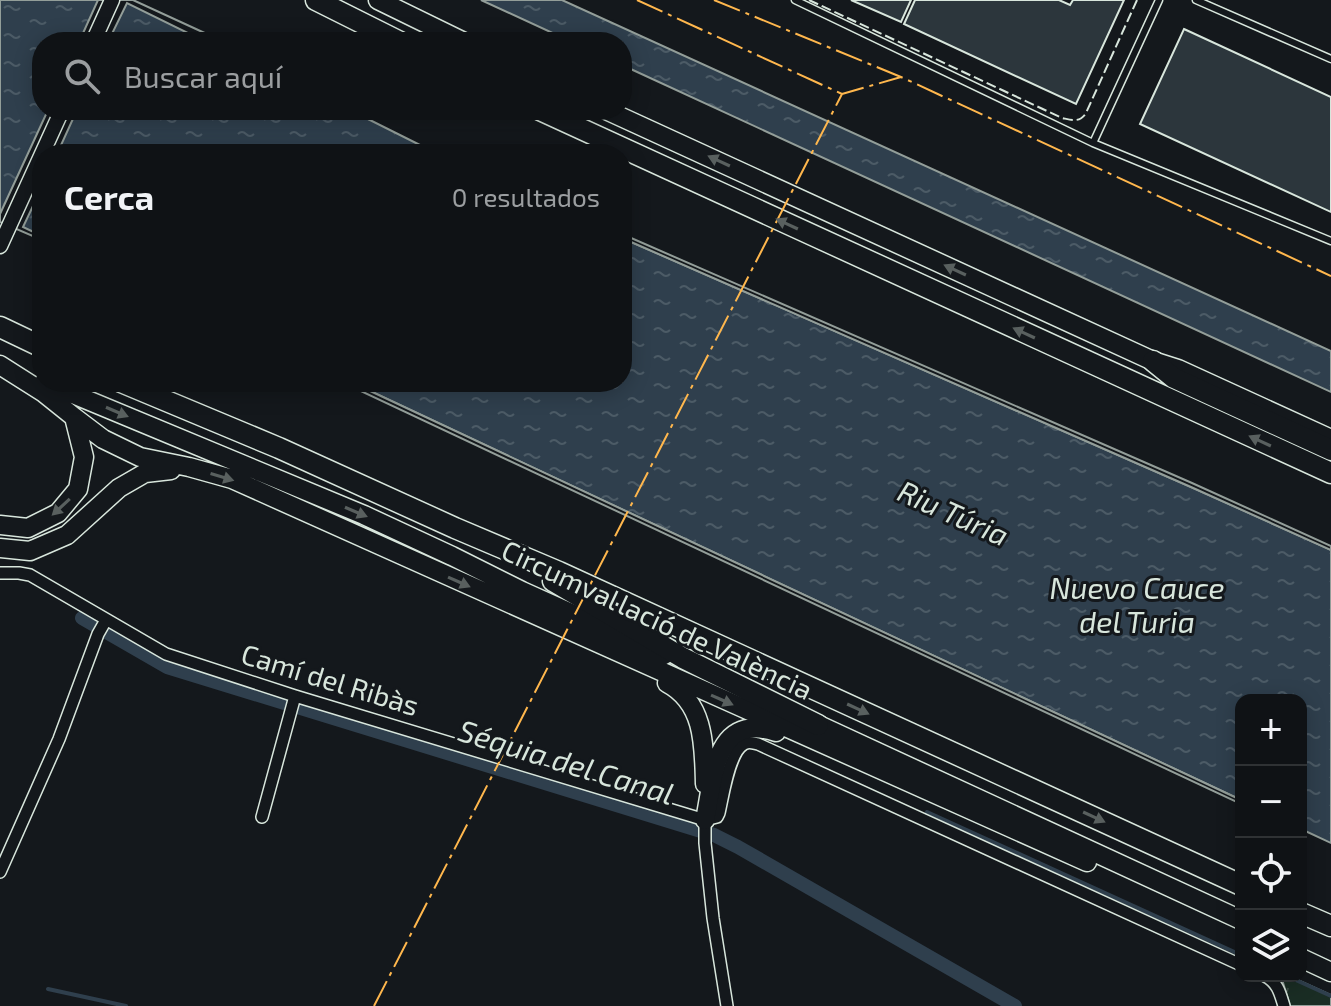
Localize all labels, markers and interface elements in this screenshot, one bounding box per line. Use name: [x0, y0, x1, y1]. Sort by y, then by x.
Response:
search box: [32, 32, 632, 120]
icon: search: [60, 54, 104, 98]
text: Buscar aquí: [124, 58, 282, 94]
one-way arrow: [707, 155, 730, 168]
text: Cerca: [64, 176, 154, 217]
text: 0 resultados: [452, 181, 600, 212]
one-way arrow: [776, 217, 799, 231]
one-way arrow: [943, 263, 966, 277]
one-way arrow: [1012, 326, 1035, 339]
one-way arrow: [105, 405, 129, 418]
one-way arrow: [1248, 434, 1272, 448]
one-way arrow: [210, 471, 234, 484]
water label: Riu Túria: [893, 472, 1015, 552]
one-way arrow: [52, 498, 71, 516]
one-way arrow: [344, 506, 368, 519]
street label: Circumval·lació de València: [497, 532, 818, 706]
water label: Nuevo Cauce del Turia: [1049, 569, 1225, 639]
one-way arrow: [447, 575, 471, 589]
street label: Camí del Ribàs: [237, 636, 423, 722]
one-way arrow: [710, 693, 734, 706]
map controls: [1235, 694, 1307, 982]
button: +: [1235, 694, 1307, 766]
one-way arrow: [846, 702, 870, 716]
water label: Séquia del Canal: [454, 711, 679, 811]
button: −: [1235, 766, 1307, 838]
one-way arrow: [1082, 811, 1106, 824]
button: locate: [1235, 838, 1307, 910]
button: layers: [1235, 910, 1307, 982]

